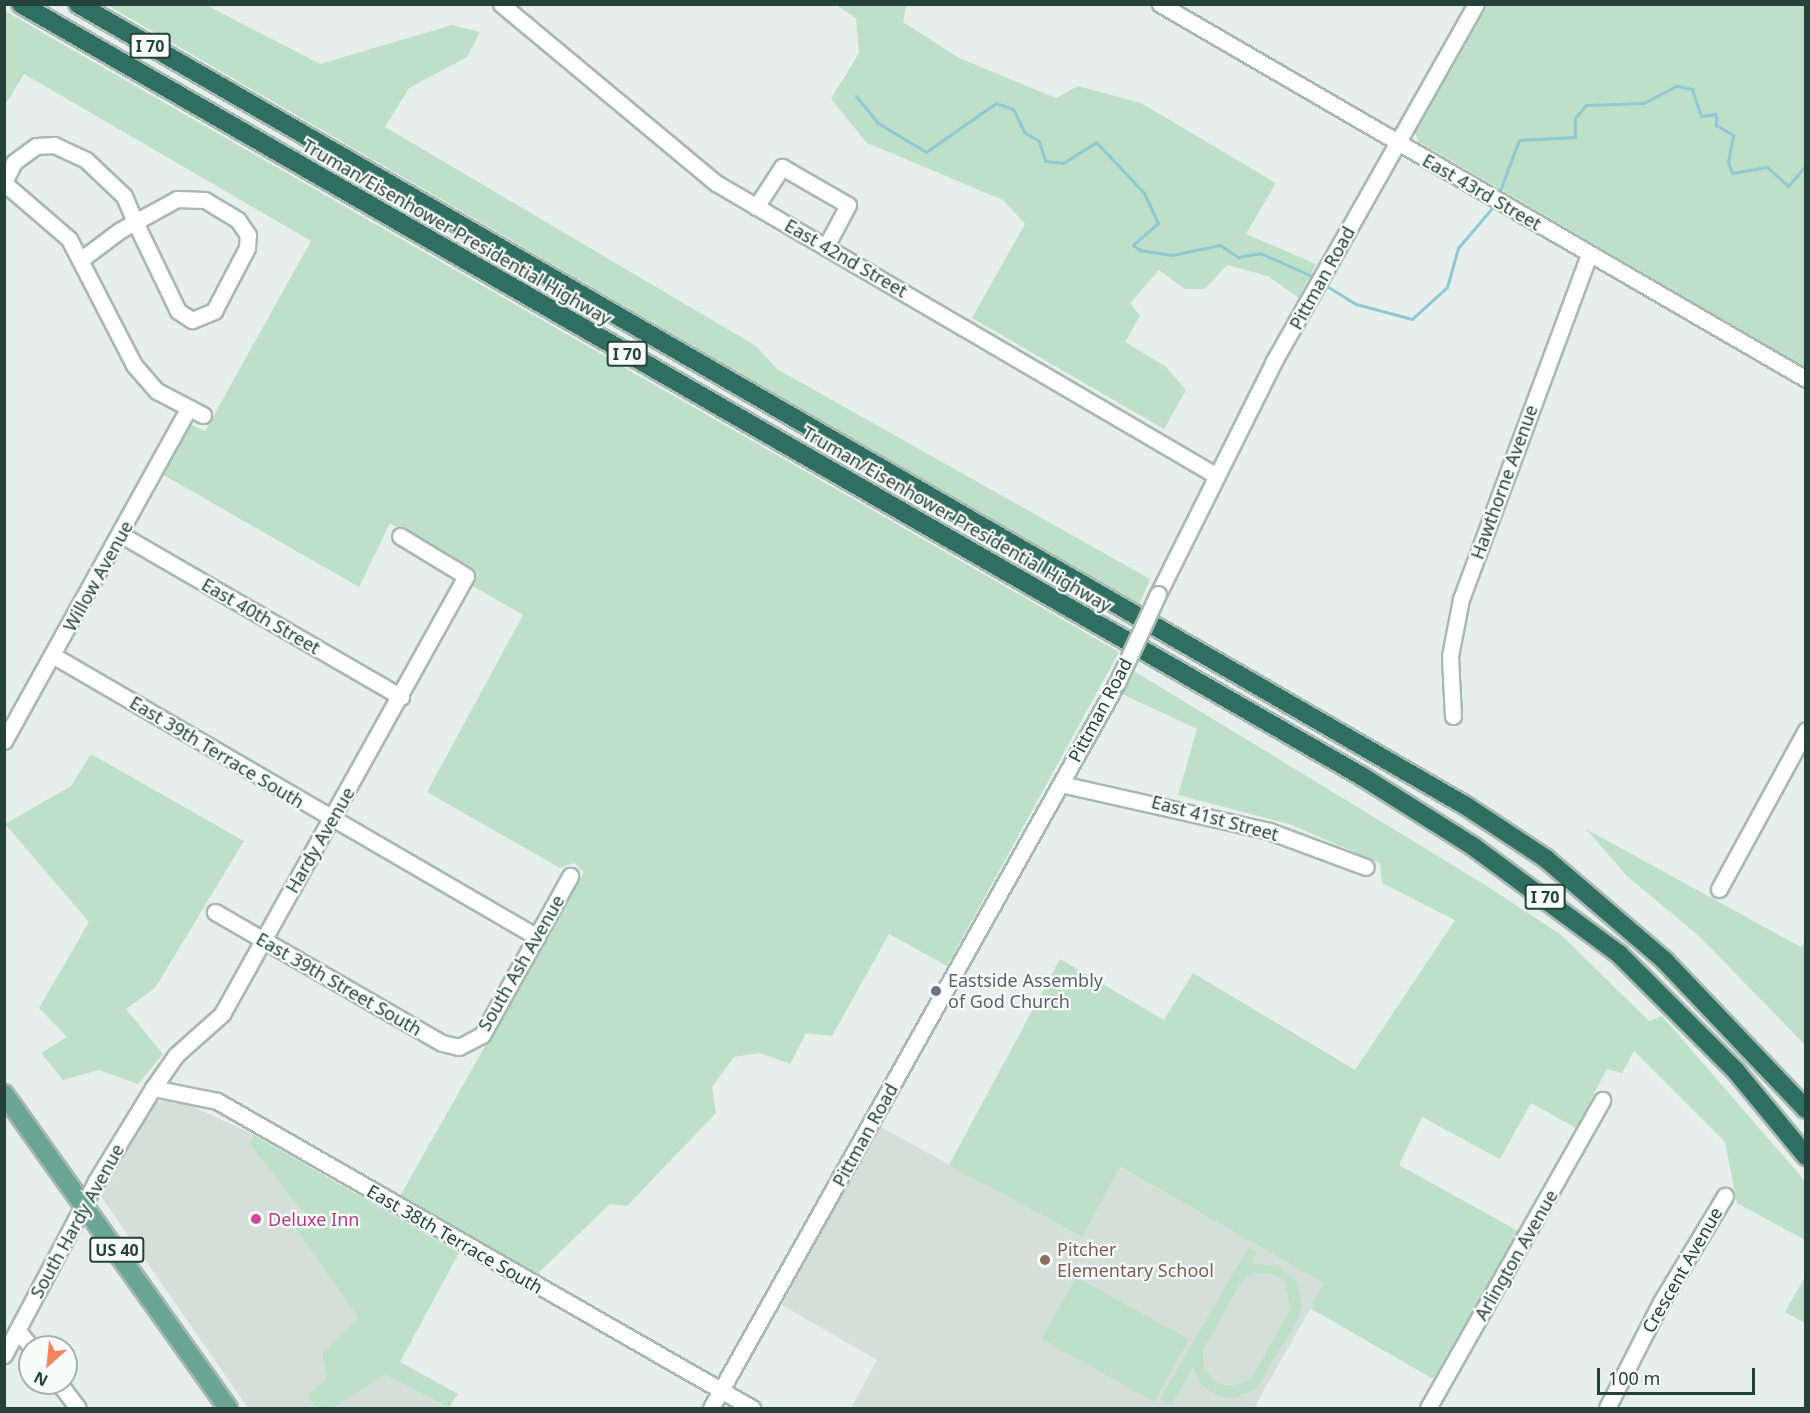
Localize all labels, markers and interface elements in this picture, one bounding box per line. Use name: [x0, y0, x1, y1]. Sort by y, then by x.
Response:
road number: I 70: [129, 33, 171, 59]
street label: Truman/Eisenhower Presidential Highway: [299, 134, 615, 330]
street label: East 43rd Street: [1419, 149, 1545, 235]
street label: East 42nd Street: [781, 214, 911, 302]
street label: Pittman Road: [1285, 223, 1359, 333]
road number: I 70: [606, 341, 648, 367]
street label: Hawthorne Avenue: [1466, 402, 1542, 562]
street label: Truman/Eisenhower Presidential Highway: [799, 421, 1115, 617]
street label: Willow Avenue: [59, 517, 137, 635]
street label: East 40th Street: [198, 573, 324, 659]
street label: Pittman Road: [1064, 654, 1136, 766]
street label: East 39th Terrace South: [126, 691, 308, 813]
street label: Hardy Avenue: [281, 783, 359, 897]
street label: East 41st Street: [1149, 791, 1281, 845]
road number: I 70: [1524, 884, 1566, 910]
street label: South Ash Avenue: [473, 891, 569, 1035]
street label: East 39th Street South: [253, 928, 425, 1040]
place label: Eastside Assembly of God Church: [948, 970, 1103, 1012]
marker: Eastside Assembly of God Church: [929, 984, 943, 998]
street label: Pittman Road: [828, 1080, 902, 1190]
street label: South Hardy Avenue: [26, 1140, 128, 1302]
street label: East 38th Terrace South: [363, 1180, 547, 1298]
street label: Arlington Avenue: [1470, 1186, 1562, 1324]
street label: Crescent Avenue: [1637, 1203, 1727, 1337]
place label: Deluxe Inn: [268, 1208, 359, 1230]
marker: Deluxe Inn: [249, 1212, 263, 1226]
road number: US 40: [88, 1237, 146, 1263]
place label: Pitcher Elementary School: [1057, 1239, 1214, 1282]
marker: Pitcher Elementary School: [1038, 1253, 1052, 1267]
north arrow: [18, 1335, 78, 1395]
scale bar: [1600, 1356, 1758, 1394]
text: 100 m: [1608, 1366, 1660, 1390]
text: N: [30, 1367, 52, 1392]

